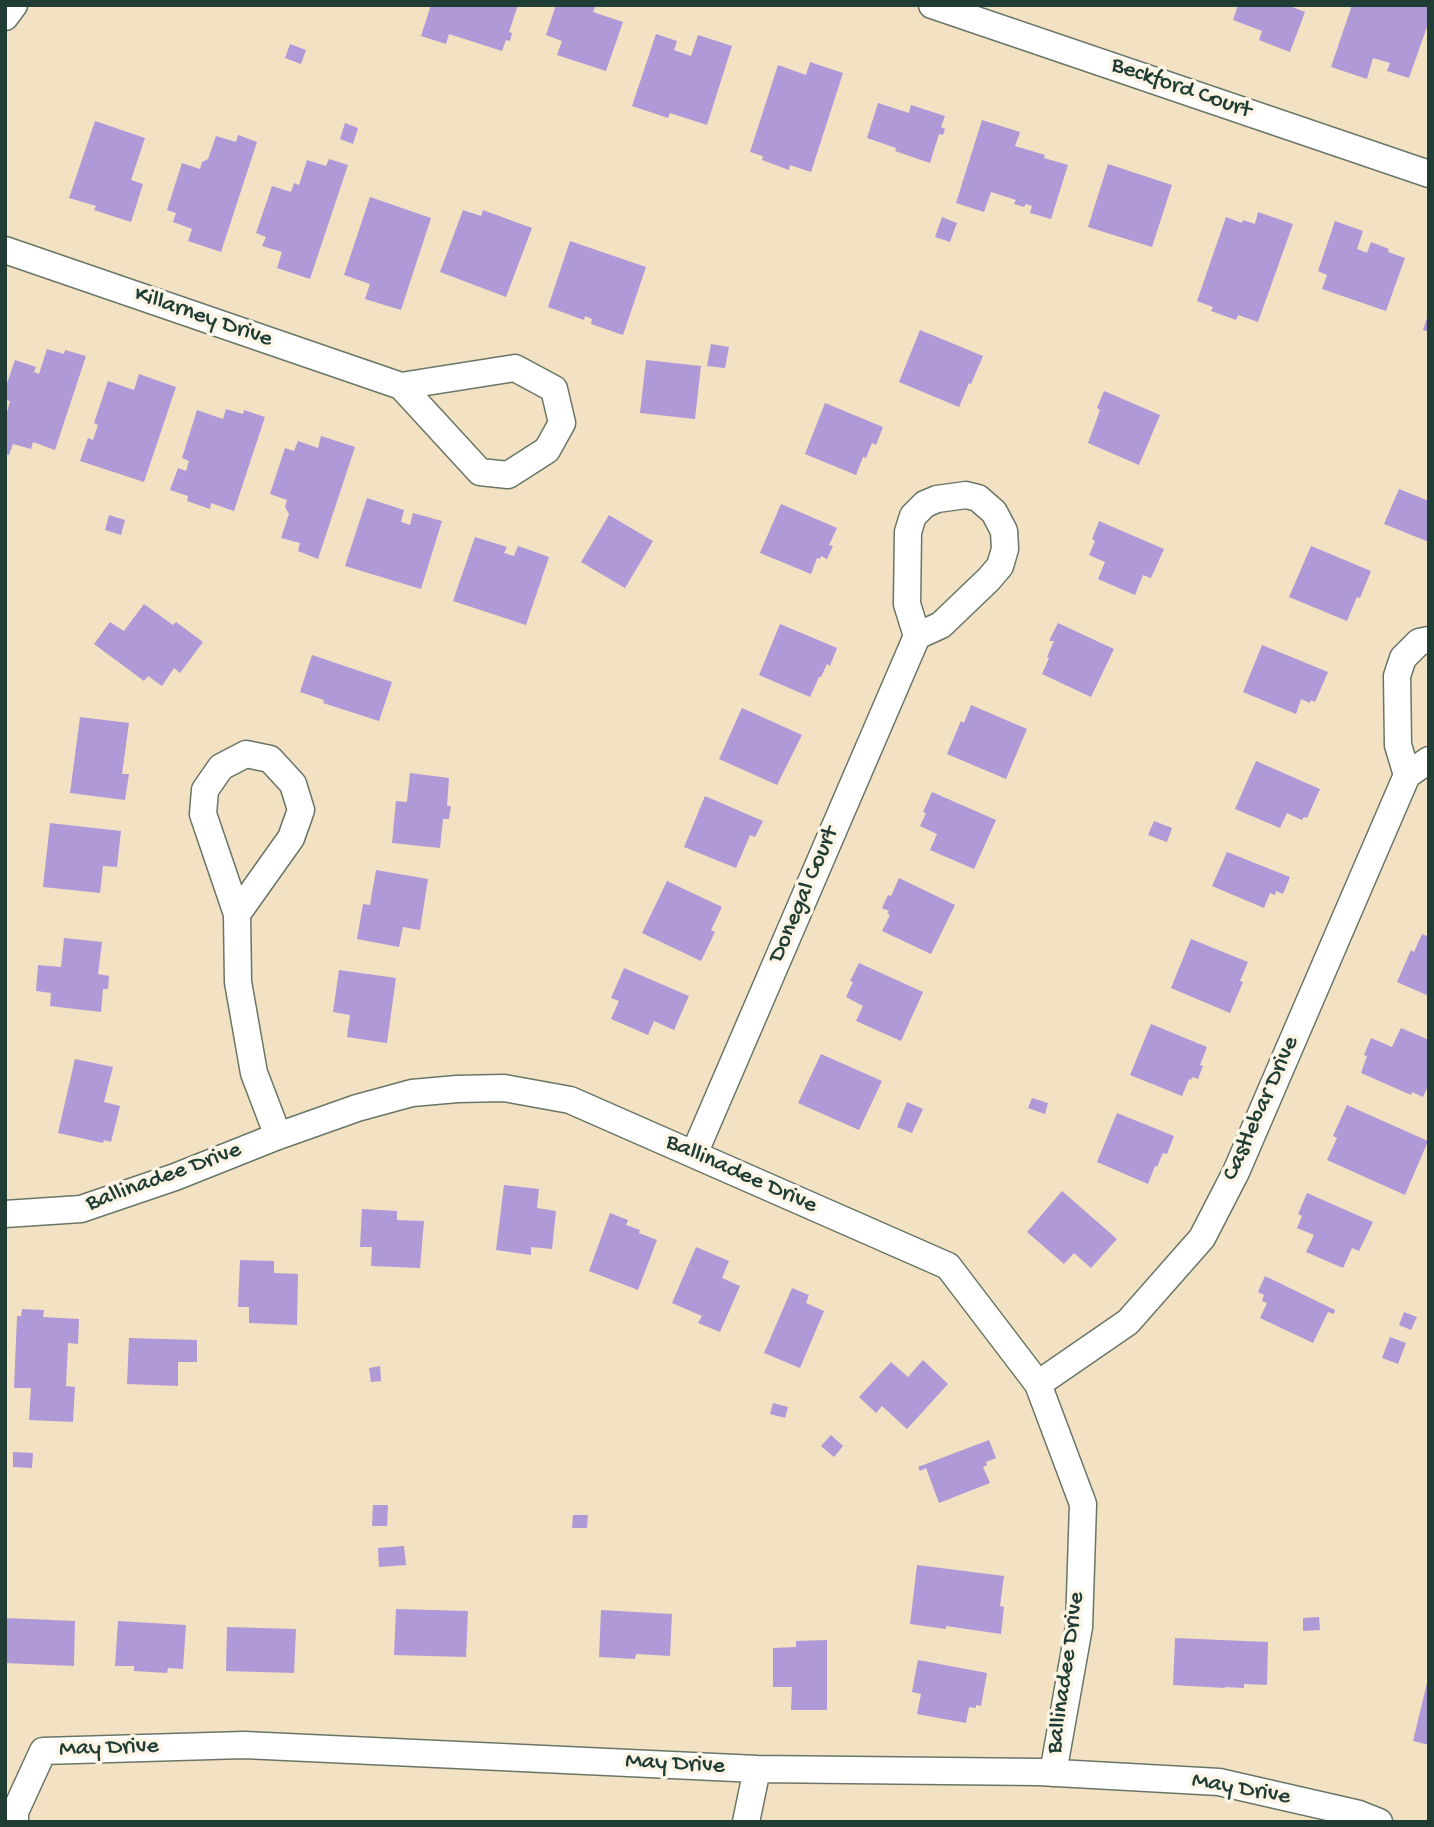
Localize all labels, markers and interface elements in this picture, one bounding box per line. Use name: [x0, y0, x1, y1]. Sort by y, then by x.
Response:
street label: Beckford Court: [1107, 52, 1255, 126]
street label: Killarney Drive: [130, 281, 276, 355]
street label: Donegal Court: [763, 823, 847, 967]
street label: Castlebar Drive: [1217, 1032, 1307, 1186]
street label: Ballinadee Drive: [661, 1129, 821, 1221]
street label: Ballinadee Drive: [83, 1137, 245, 1219]
street label: Ballinadee Drive: [1041, 1590, 1093, 1756]
street label: May Drive: [59, 1733, 159, 1765]
street label: May Drive: [624, 1748, 726, 1782]
street label: May Drive: [1189, 1767, 1293, 1813]

